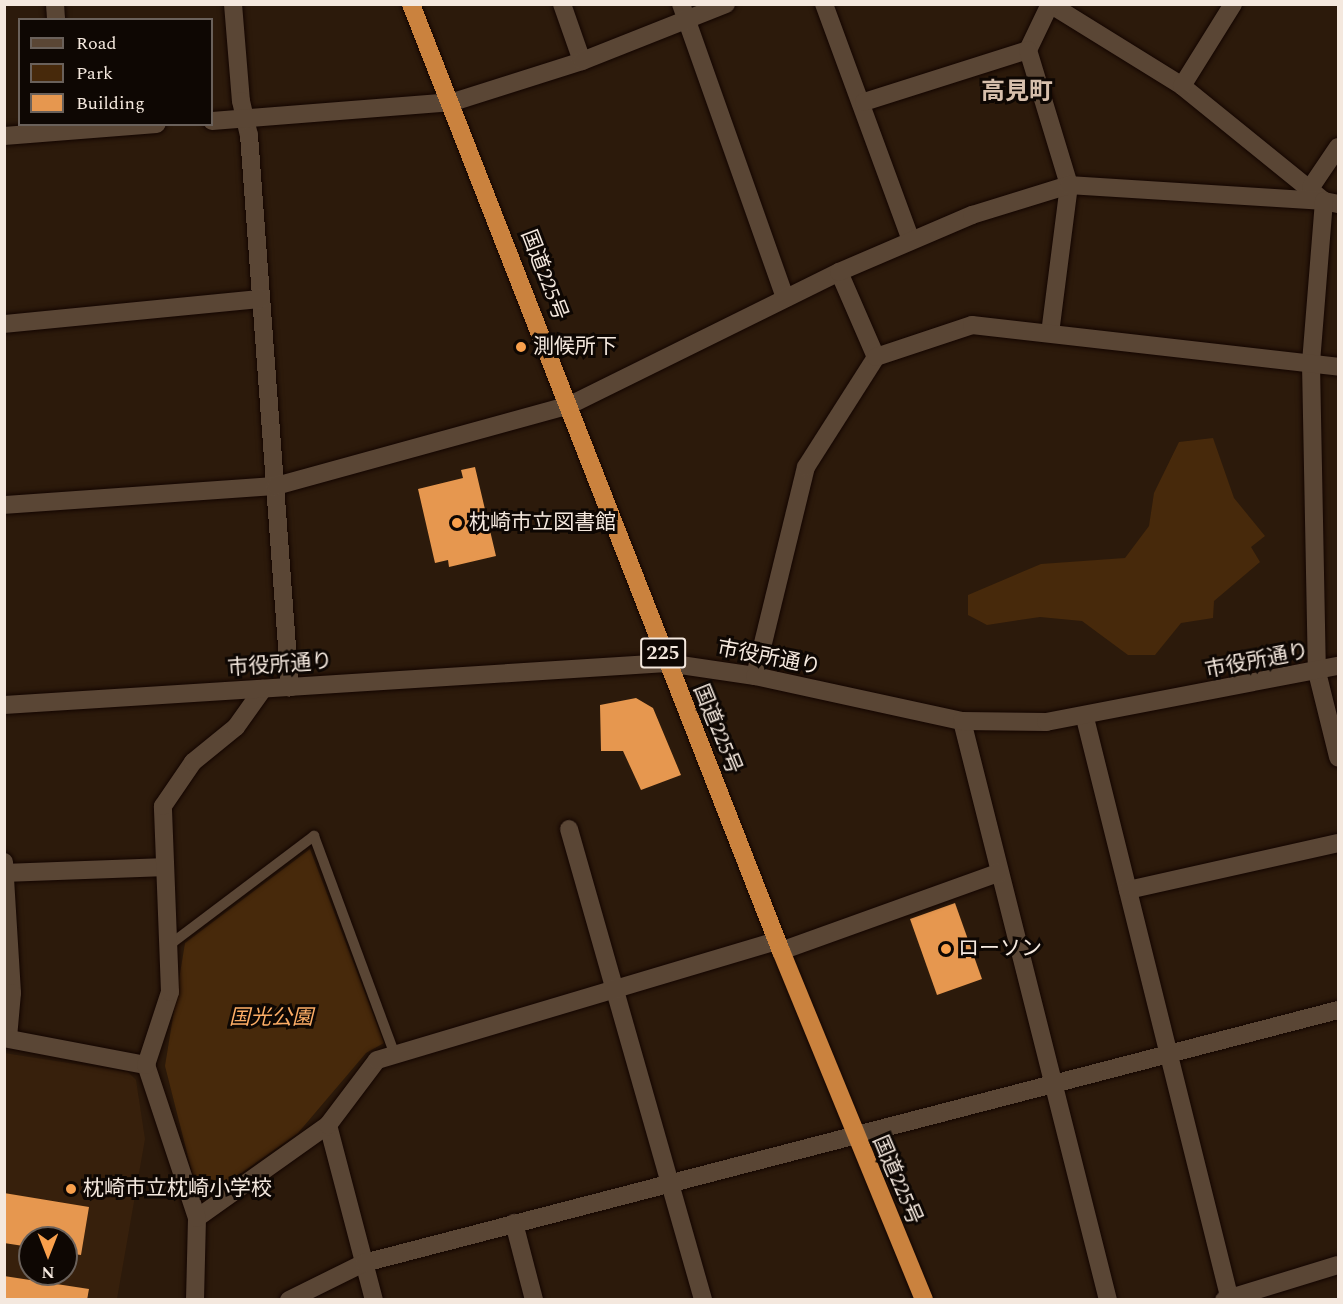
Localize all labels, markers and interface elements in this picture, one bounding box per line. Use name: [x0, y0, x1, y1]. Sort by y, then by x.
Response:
legend: [18, 18, 213, 126]
text: Road: [76, 30, 117, 57]
text: Park: [76, 60, 113, 87]
district label: 高見町: [981, 79, 1053, 107]
text: Building: [76, 90, 145, 117]
street label: 国道225号: [515, 226, 573, 324]
place label: 測候所下: [533, 334, 617, 360]
marker: 測候所下: [514, 340, 528, 354]
place label: 枕崎市立図書館: [469, 510, 616, 536]
marker: 枕崎市立図書館: [450, 516, 464, 530]
road number: 225: [639, 636, 687, 670]
street label: 市役所通り: [715, 636, 823, 680]
street label: 市役所通り: [1203, 639, 1311, 683]
street label: 市役所通り: [227, 649, 333, 681]
street label: 国道225号: [688, 680, 746, 778]
place label: ローソン: [958, 936, 1042, 962]
marker: ローソン: [939, 942, 953, 956]
park label: 国光公園: [229, 1005, 313, 1031]
street label: 国道225号: [867, 1132, 927, 1228]
place label: 枕崎市立枕崎小学校: [83, 1176, 272, 1202]
marker: 枕崎市立枕崎小学校: [64, 1182, 78, 1196]
north arrow: [18, 1226, 78, 1286]
text: N: [41, 1260, 55, 1284]

